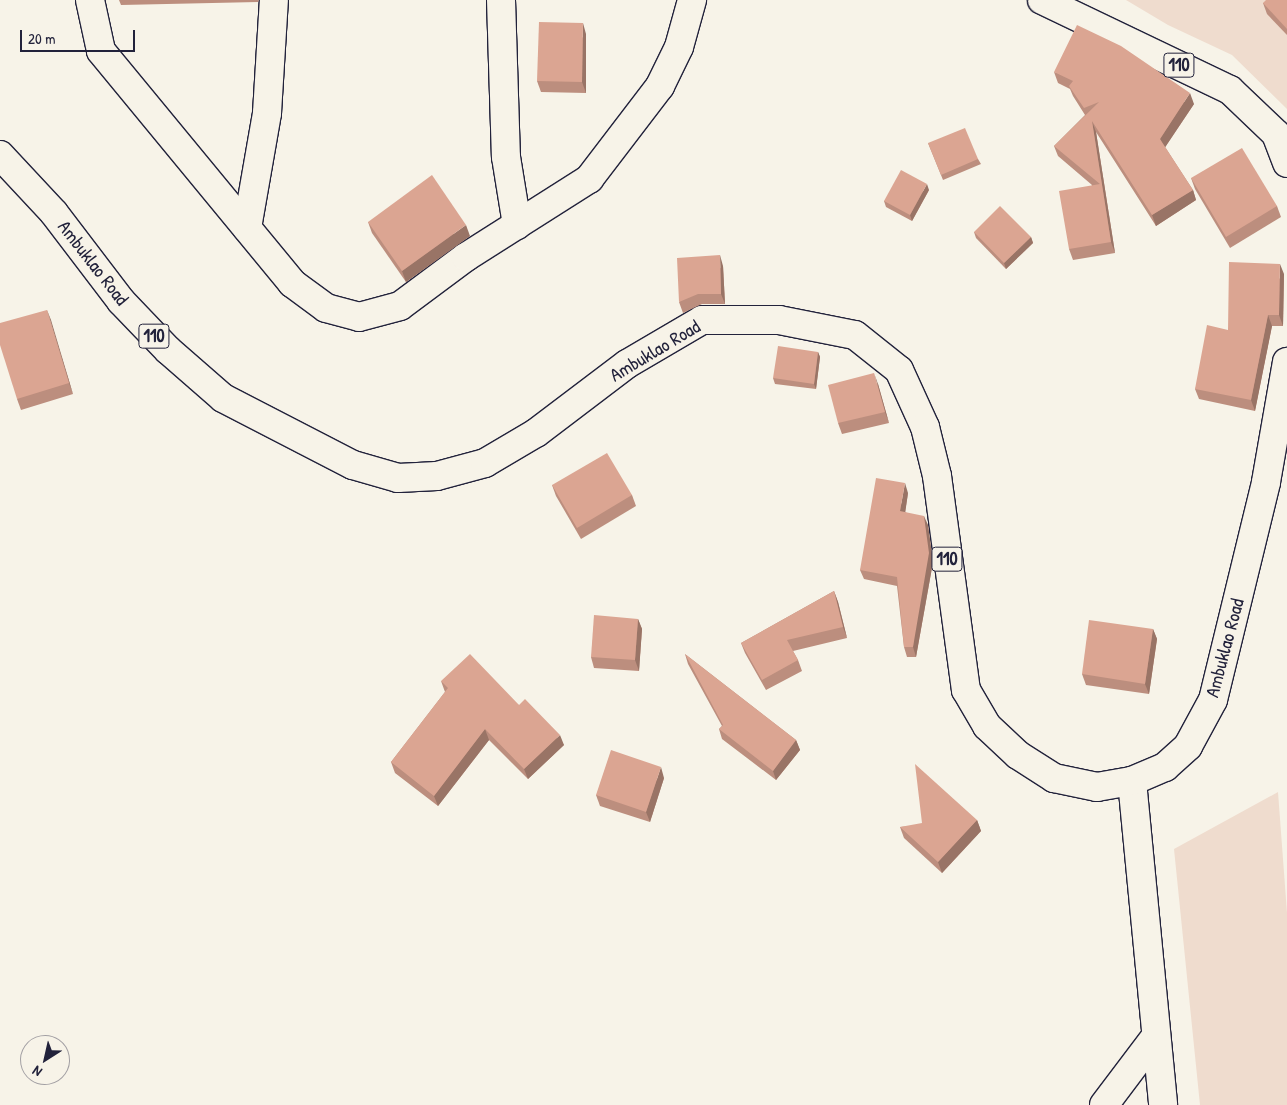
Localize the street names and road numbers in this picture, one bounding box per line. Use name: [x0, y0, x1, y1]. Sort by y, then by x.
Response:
road number: 110: [1163, 50, 1195, 80]
street label: Ambuklao Road: [53, 216, 133, 310]
street label: Ambuklao Road: [606, 315, 704, 387]
road number: 110: [138, 321, 170, 352]
road number: 110: [931, 544, 963, 574]
street label: Ambuklao Road: [1201, 596, 1249, 700]

